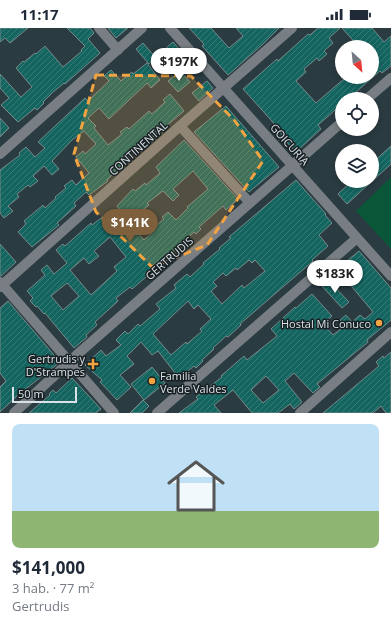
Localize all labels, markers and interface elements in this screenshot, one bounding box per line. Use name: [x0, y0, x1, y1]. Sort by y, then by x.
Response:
text: 11:17: [20, 4, 59, 24]
north arrow: [335, 40, 379, 84]
map controls: [335, 40, 379, 188]
pin: $197K: [151, 48, 207, 82]
text: $197K: [160, 52, 198, 70]
button: locate: [335, 92, 379, 136]
street label: CONTINENTAL: [105, 117, 171, 178]
street label: GOICURIA: [267, 120, 313, 168]
button: layers: [335, 144, 379, 188]
pin: $141K: [102, 209, 158, 243]
text: $141K: [111, 213, 149, 231]
street label: GERTRUDIS: [142, 233, 196, 283]
pin: $183K: [307, 260, 363, 294]
text: $183K: [316, 264, 354, 282]
place label: Hostal Mi Conuco: [281, 316, 371, 331]
marker: Hostal Mi Conuco: [374, 318, 384, 328]
place label: Gertrudis y D'Strampes: [26, 351, 85, 379]
marker: Gertrudis y D'Strampes: [88, 359, 98, 369]
place label: Familia Verde Valdes: [160, 368, 227, 396]
marker: Familia Verde Valdes: [147, 376, 157, 386]
scale bar: [12, 385, 77, 404]
text: 50 m: [18, 386, 44, 401]
icon: home: [160, 450, 232, 522]
text: $141,000: [12, 556, 85, 579]
text: 3 hab. · 77 m²: [12, 579, 94, 597]
text: Gertrudis: [12, 597, 69, 615]

